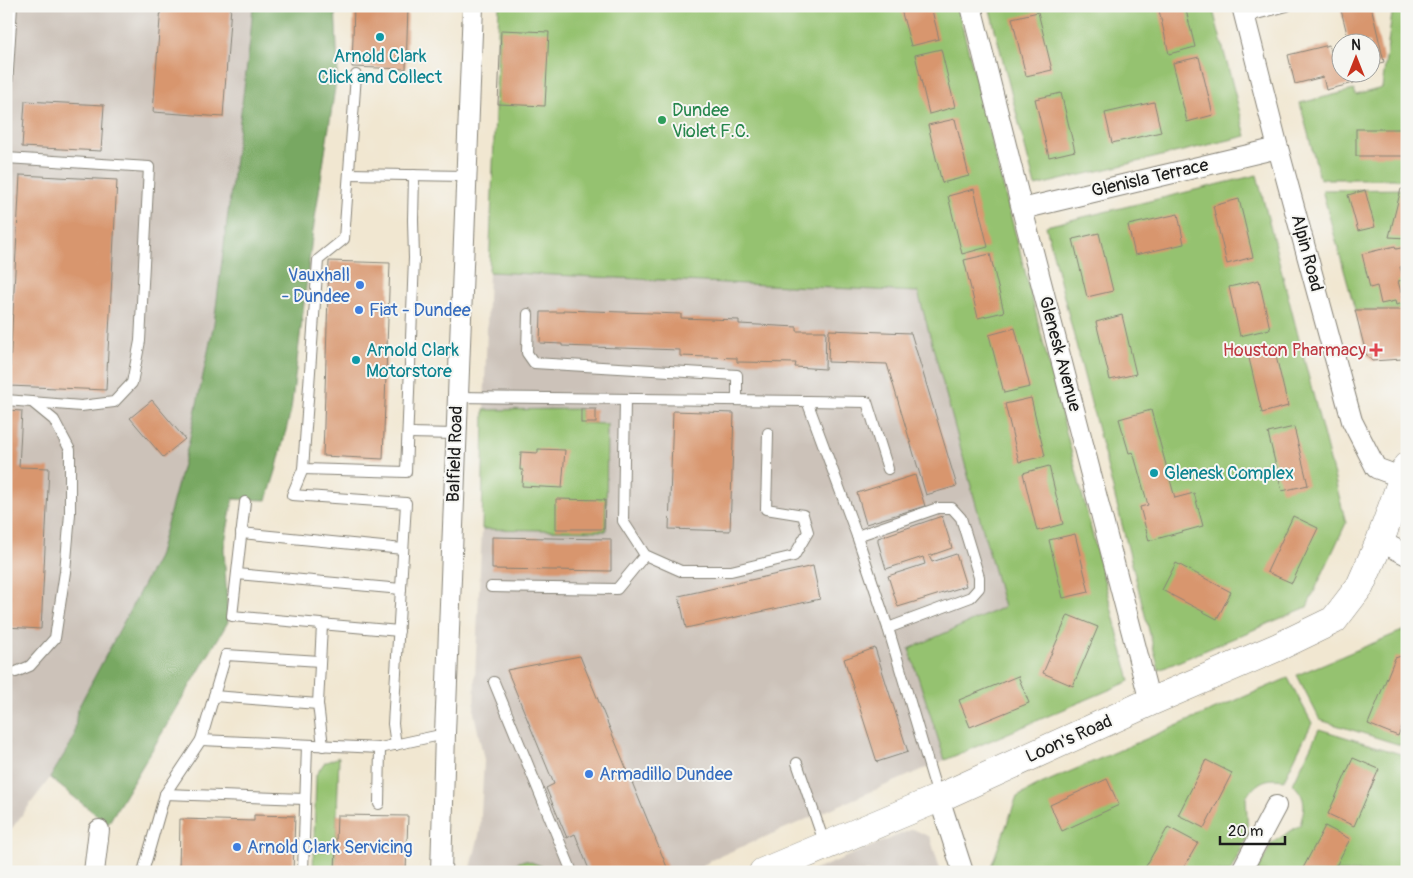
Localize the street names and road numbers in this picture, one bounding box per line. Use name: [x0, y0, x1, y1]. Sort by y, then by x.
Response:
street label: Glenisla Terrace: [1089, 153, 1211, 203]
street label: Alpin Road: [1286, 212, 1328, 294]
street label: Glenesk Avenue: [1034, 294, 1086, 414]
street label: Balfield Road: [442, 405, 468, 503]
street label: Loon's Road: [1022, 710, 1116, 768]

